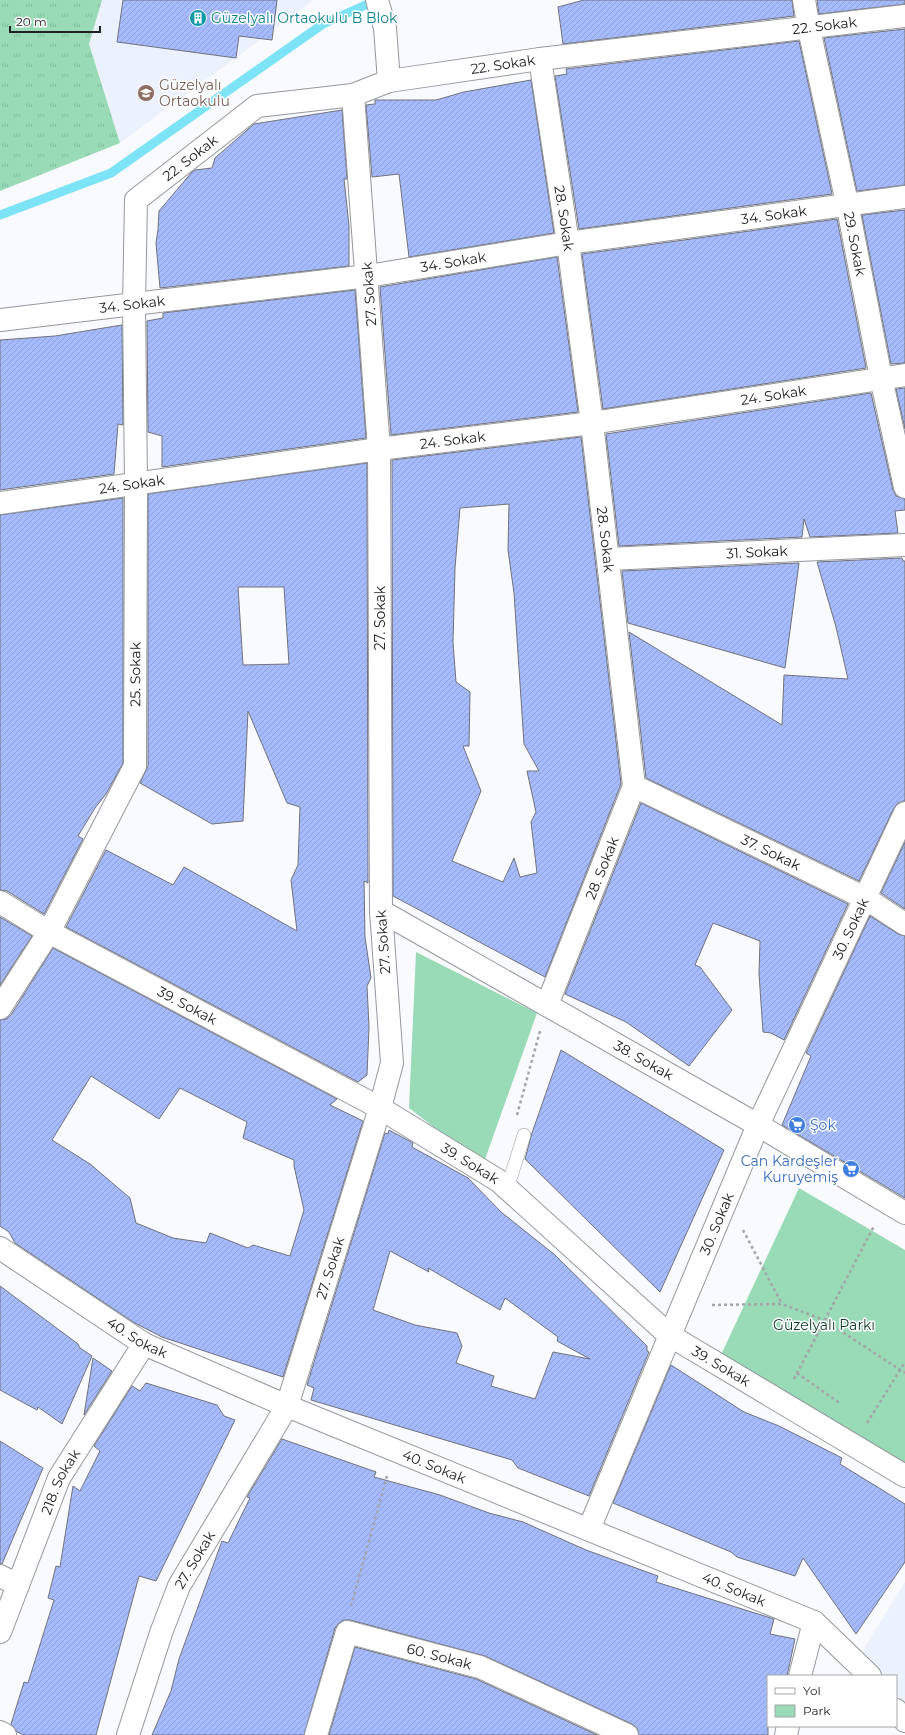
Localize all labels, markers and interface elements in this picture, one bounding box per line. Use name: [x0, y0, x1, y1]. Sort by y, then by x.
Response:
scale bar: [10, 8, 100, 34]
building icon: Güzelyalı Ortaokulu B Blok: [188, 8, 208, 28]
place label: Güzelyalı Ortaokulu B Blok: [211, 9, 398, 27]
street label: 22. Sokak: [791, 13, 858, 38]
text: 20 m: [16, 14, 47, 29]
street label: 22. Sokak: [469, 51, 537, 78]
place label: Güzelyalı Ortaokulu: [159, 76, 230, 110]
school or university icon: Güzelyalı Ortaokulu: [136, 83, 156, 103]
street label: 22. Sokak: [159, 131, 222, 185]
street label: 28. Sokak: [550, 184, 578, 253]
street label: 34. Sokak: [740, 201, 808, 228]
street label: 29. Sokak: [840, 210, 870, 278]
street label: 34. Sokak: [419, 248, 488, 276]
street label: 27. Sokak: [358, 261, 380, 327]
street label: 34. Sokak: [98, 291, 167, 317]
street label: 24. Sokak: [739, 381, 808, 409]
street label: 24. Sokak: [419, 427, 487, 453]
street label: 24. Sokak: [98, 471, 166, 498]
street label: 28. Sokak: [593, 506, 618, 574]
street label: 31. Sokak: [726, 542, 789, 562]
street label: 27. Sokak: [371, 585, 389, 650]
street label: 25. Sokak: [126, 641, 144, 707]
street label: 37. Sokak: [738, 830, 804, 875]
street label: 28. Sokak: [581, 833, 623, 902]
street label: 30. Sokak: [828, 894, 873, 962]
street label: 27. Sokak: [372, 909, 394, 975]
street label: 39. Sokak: [154, 982, 221, 1029]
street label: 38. Sokak: [611, 1036, 677, 1084]
supermarket icon: Şok: [787, 1115, 807, 1135]
place label: Şok: [810, 1116, 836, 1134]
street label: 39. Sokak: [438, 1139, 503, 1188]
place label: Can Kardeşler Kuruyemiş: [741, 1152, 838, 1186]
supermarket icon: Can Kardeşler Kuruyemiş: [841, 1159, 861, 1179]
street label: 30. Sokak: [696, 1189, 738, 1258]
street label: 27. Sokak: [312, 1234, 348, 1301]
street label: 40. Sokak: [103, 1313, 171, 1362]
park label: Güzelyalı Parkı: [773, 1316, 875, 1334]
street label: 39. Sokak: [688, 1342, 754, 1391]
street label: 218. Sokak: [37, 1445, 84, 1517]
street label: 40. Sokak: [400, 1445, 469, 1488]
street label: 27. Sokak: [170, 1527, 219, 1592]
street label: 40. Sokak: [699, 1568, 769, 1611]
street label: 60. Sokak: [405, 1639, 474, 1674]
legend: [767, 1675, 897, 1727]
text: Yol: [803, 1683, 821, 1698]
text: Park: [803, 1703, 831, 1718]

